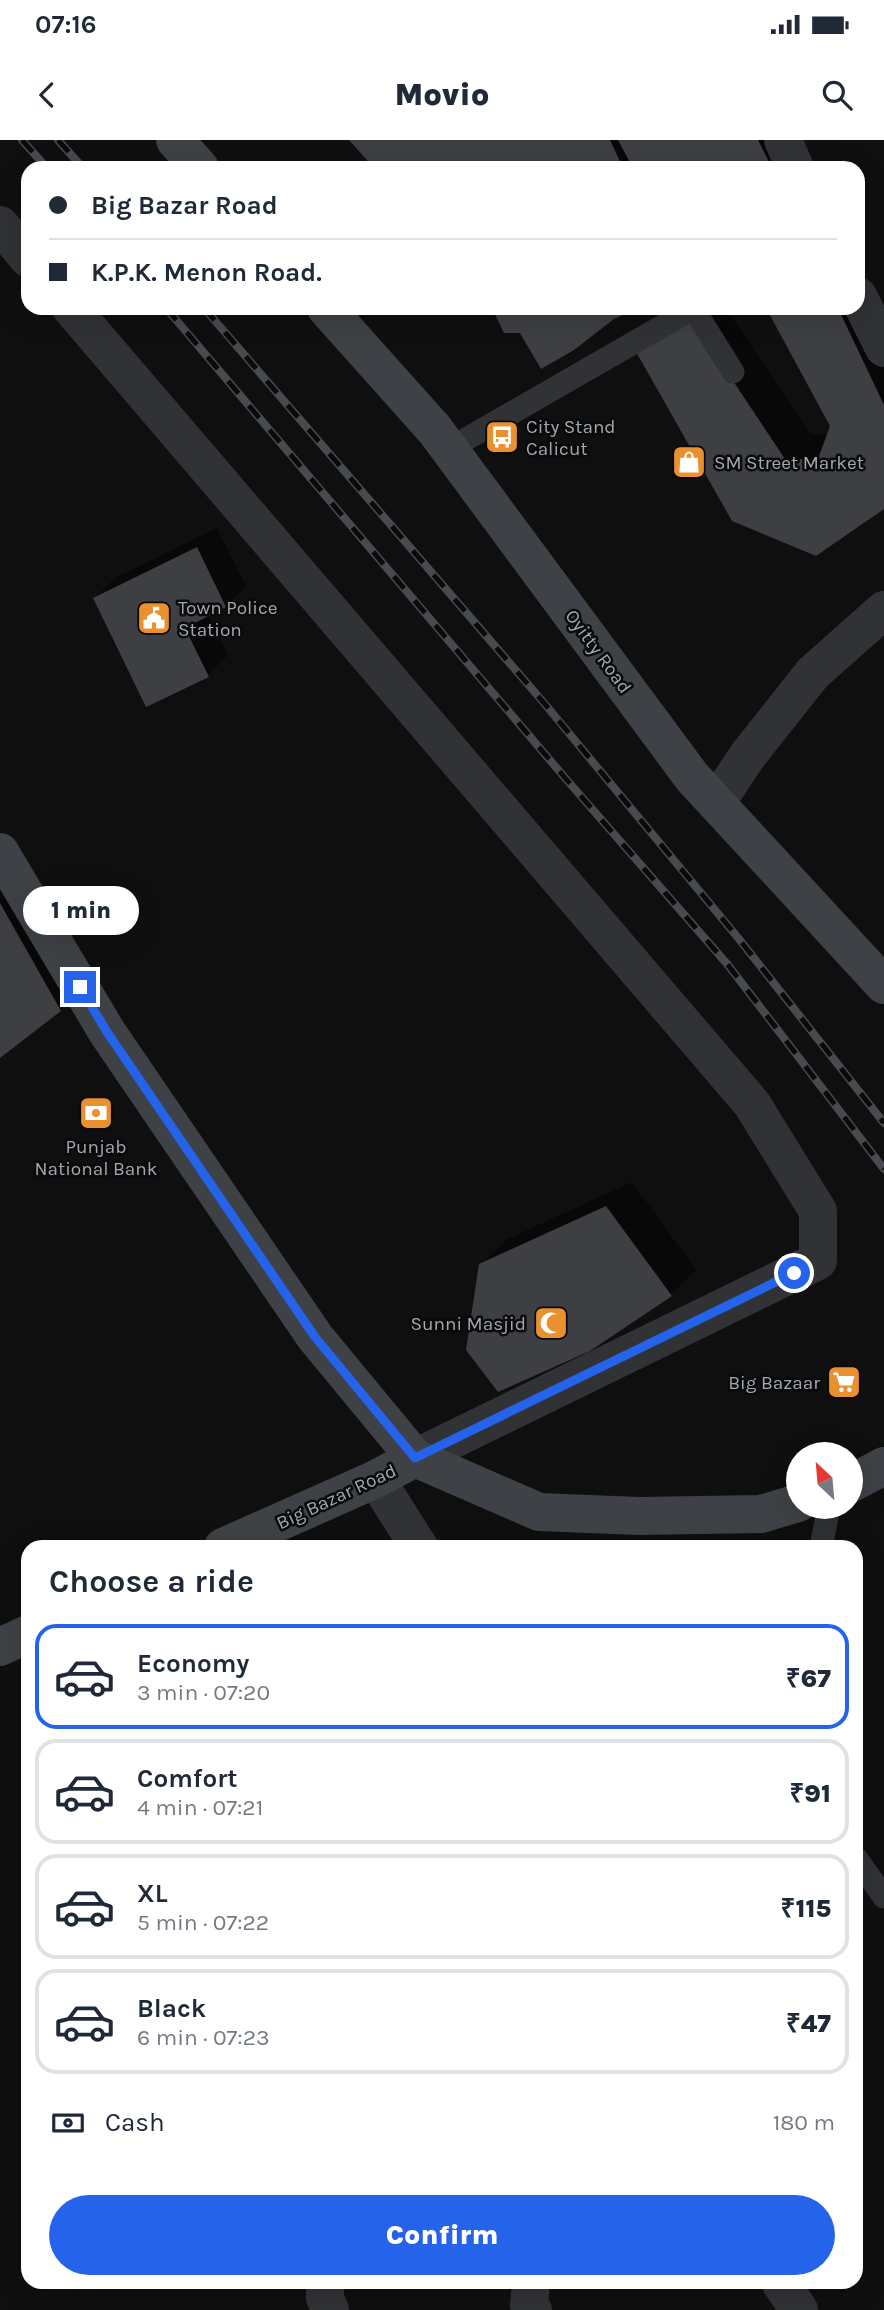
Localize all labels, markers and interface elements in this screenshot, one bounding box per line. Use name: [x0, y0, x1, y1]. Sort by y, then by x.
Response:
text: 07:16: [35, 9, 96, 40]
icon: back: [28, 76, 66, 114]
text: Movio: [394, 76, 490, 113]
icon: search: [818, 76, 856, 114]
text: Big Bazar Road: [91, 190, 278, 221]
text: K.P.K. Menon Road.: [91, 257, 322, 288]
place label: City Stand Calicut: [526, 416, 616, 460]
bus stop icon: City Stand Calicut: [483, 418, 521, 456]
shop icon: SM Street Market: [670, 443, 708, 481]
place label: SM Street Market: [714, 452, 864, 474]
place label: Town Police Station: [178, 597, 278, 641]
public building icon: Town Police Station: [135, 599, 173, 637]
street label: Oyitty Road: [560, 605, 636, 698]
callout: 1 min: [22, 886, 138, 934]
text: 1 min: [51, 897, 111, 924]
route end: [64, 971, 96, 1003]
bank icon: Punjab National Bank: [77, 1094, 115, 1132]
place label: Punjab National Bank: [35, 1136, 158, 1180]
route start: [778, 1257, 810, 1289]
mosque icon: Sunni Masjid: [532, 1304, 570, 1342]
place label: Sunni Masjid: [410, 1313, 526, 1335]
supermarket icon: Big Bazaar: [825, 1363, 863, 1401]
place label: Big Bazaar: [728, 1372, 820, 1394]
north arrow: [786, 1442, 863, 1519]
map controls: [786, 1442, 863, 1519]
street label: Big Bazar Road: [273, 1460, 400, 1534]
text: Choose a ride: [49, 1563, 254, 1600]
icon: car: [53, 1645, 116, 1708]
text: Economy: [137, 1648, 249, 1679]
text: ₹67: [786, 1663, 831, 1694]
text: 3 min · 07:20: [137, 1679, 270, 1706]
icon: car: [53, 1760, 116, 1823]
text: Comfort: [137, 1763, 238, 1794]
text: ₹91: [789, 1778, 831, 1809]
text: 4 min · 07:21: [137, 1794, 263, 1821]
icon: car: [53, 1875, 116, 1938]
text: XL: [137, 1878, 168, 1909]
text: ₹115: [781, 1893, 831, 1924]
text: 5 min · 07:22: [137, 1909, 269, 1936]
icon: car: [53, 1990, 116, 2053]
text: Black: [137, 1993, 206, 2024]
text: ₹47: [786, 2008, 831, 2039]
text: 6 min · 07:23: [137, 2024, 270, 2051]
icon: cash: [49, 2104, 87, 2142]
text: Cash: [105, 2107, 165, 2138]
text: 180 m: [773, 2109, 835, 2136]
button: Confirm: [49, 2195, 835, 2275]

